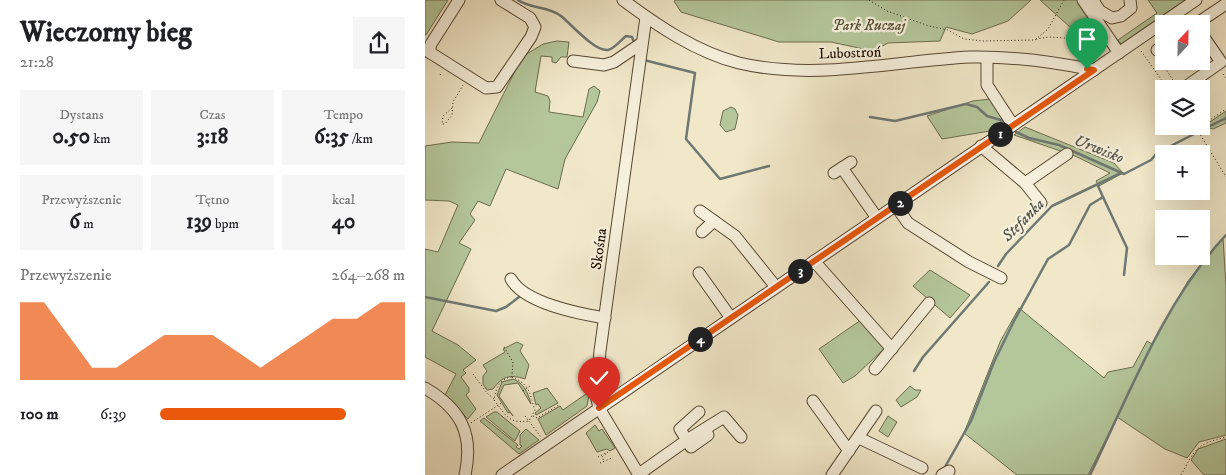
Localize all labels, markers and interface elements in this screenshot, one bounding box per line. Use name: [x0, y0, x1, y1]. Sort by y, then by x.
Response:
text: Wieczorny bieg: [20, 15, 192, 50]
north arrow: [1155, 15, 1210, 70]
map controls: [1155, 15, 1210, 265]
park label: Park Ruczaj: [833, 16, 906, 35]
button: share: [353, 17, 405, 69]
pin: [1066, 18, 1108, 69]
icon: arrive: [1073, 25, 1101, 53]
street label: Lubostroń: [818, 42, 882, 64]
text: 21:28: [20, 52, 54, 72]
button: layers: [1155, 80, 1210, 135]
text: Dystans: [59, 106, 104, 124]
text: Czas: [200, 106, 225, 124]
text: Tempo: [324, 106, 363, 124]
pin: 1: [987, 122, 1013, 146]
text: 0.50: [52, 124, 90, 150]
text: 3:18: [197, 124, 228, 150]
text: 6:35: [314, 124, 349, 150]
text: 1: [998, 125, 1003, 143]
text: km: [90, 130, 111, 148]
text: /km: [349, 130, 373, 148]
water label: Urwisko: [1071, 130, 1127, 168]
button: +: [1155, 145, 1210, 200]
pin: 2: [887, 190, 913, 216]
text: Przewyższenie: [41, 191, 122, 209]
text: Tętno: [196, 191, 229, 209]
text: kcal: [332, 191, 355, 209]
text: 2: [897, 194, 904, 212]
water label: Stefanka: [997, 194, 1049, 246]
text: 6: [69, 209, 80, 235]
text: 139: [186, 209, 212, 235]
text: 40: [332, 209, 355, 235]
button: −: [1155, 210, 1210, 265]
text: m: [80, 215, 94, 233]
text: bpm: [212, 215, 239, 233]
street label: Skośna: [587, 226, 611, 271]
pin: 3: [787, 258, 813, 284]
text: 3: [798, 262, 803, 280]
text: Przewyższenie: [20, 265, 112, 285]
text: 264–268 m: [332, 265, 405, 285]
pin: 4: [687, 326, 713, 352]
text: 4: [696, 330, 705, 348]
pin: [578, 357, 620, 408]
icon: check: [585, 364, 613, 392]
text: 100 m: [20, 404, 59, 424]
text: 6:39: [100, 404, 126, 424]

